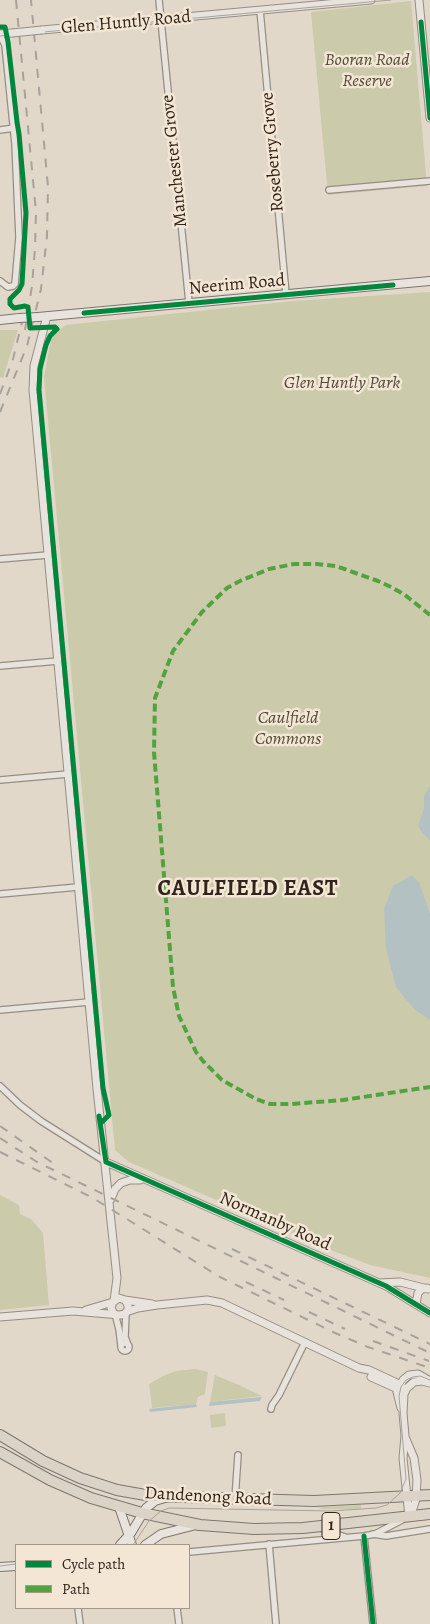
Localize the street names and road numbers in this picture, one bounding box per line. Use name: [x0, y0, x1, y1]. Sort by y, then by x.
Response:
street label: Glen Huntly Road: [60, 7, 192, 39]
street label: Roseberry Grove: [257, 91, 289, 213]
street label: Manchester Grove: [157, 94, 193, 228]
street label: Neerim Road: [188, 270, 286, 300]
street label: Normanby Road: [216, 1188, 334, 1256]
street label: Dandenong Road: [144, 1483, 272, 1511]
road number: 1: [322, 1512, 340, 1540]

